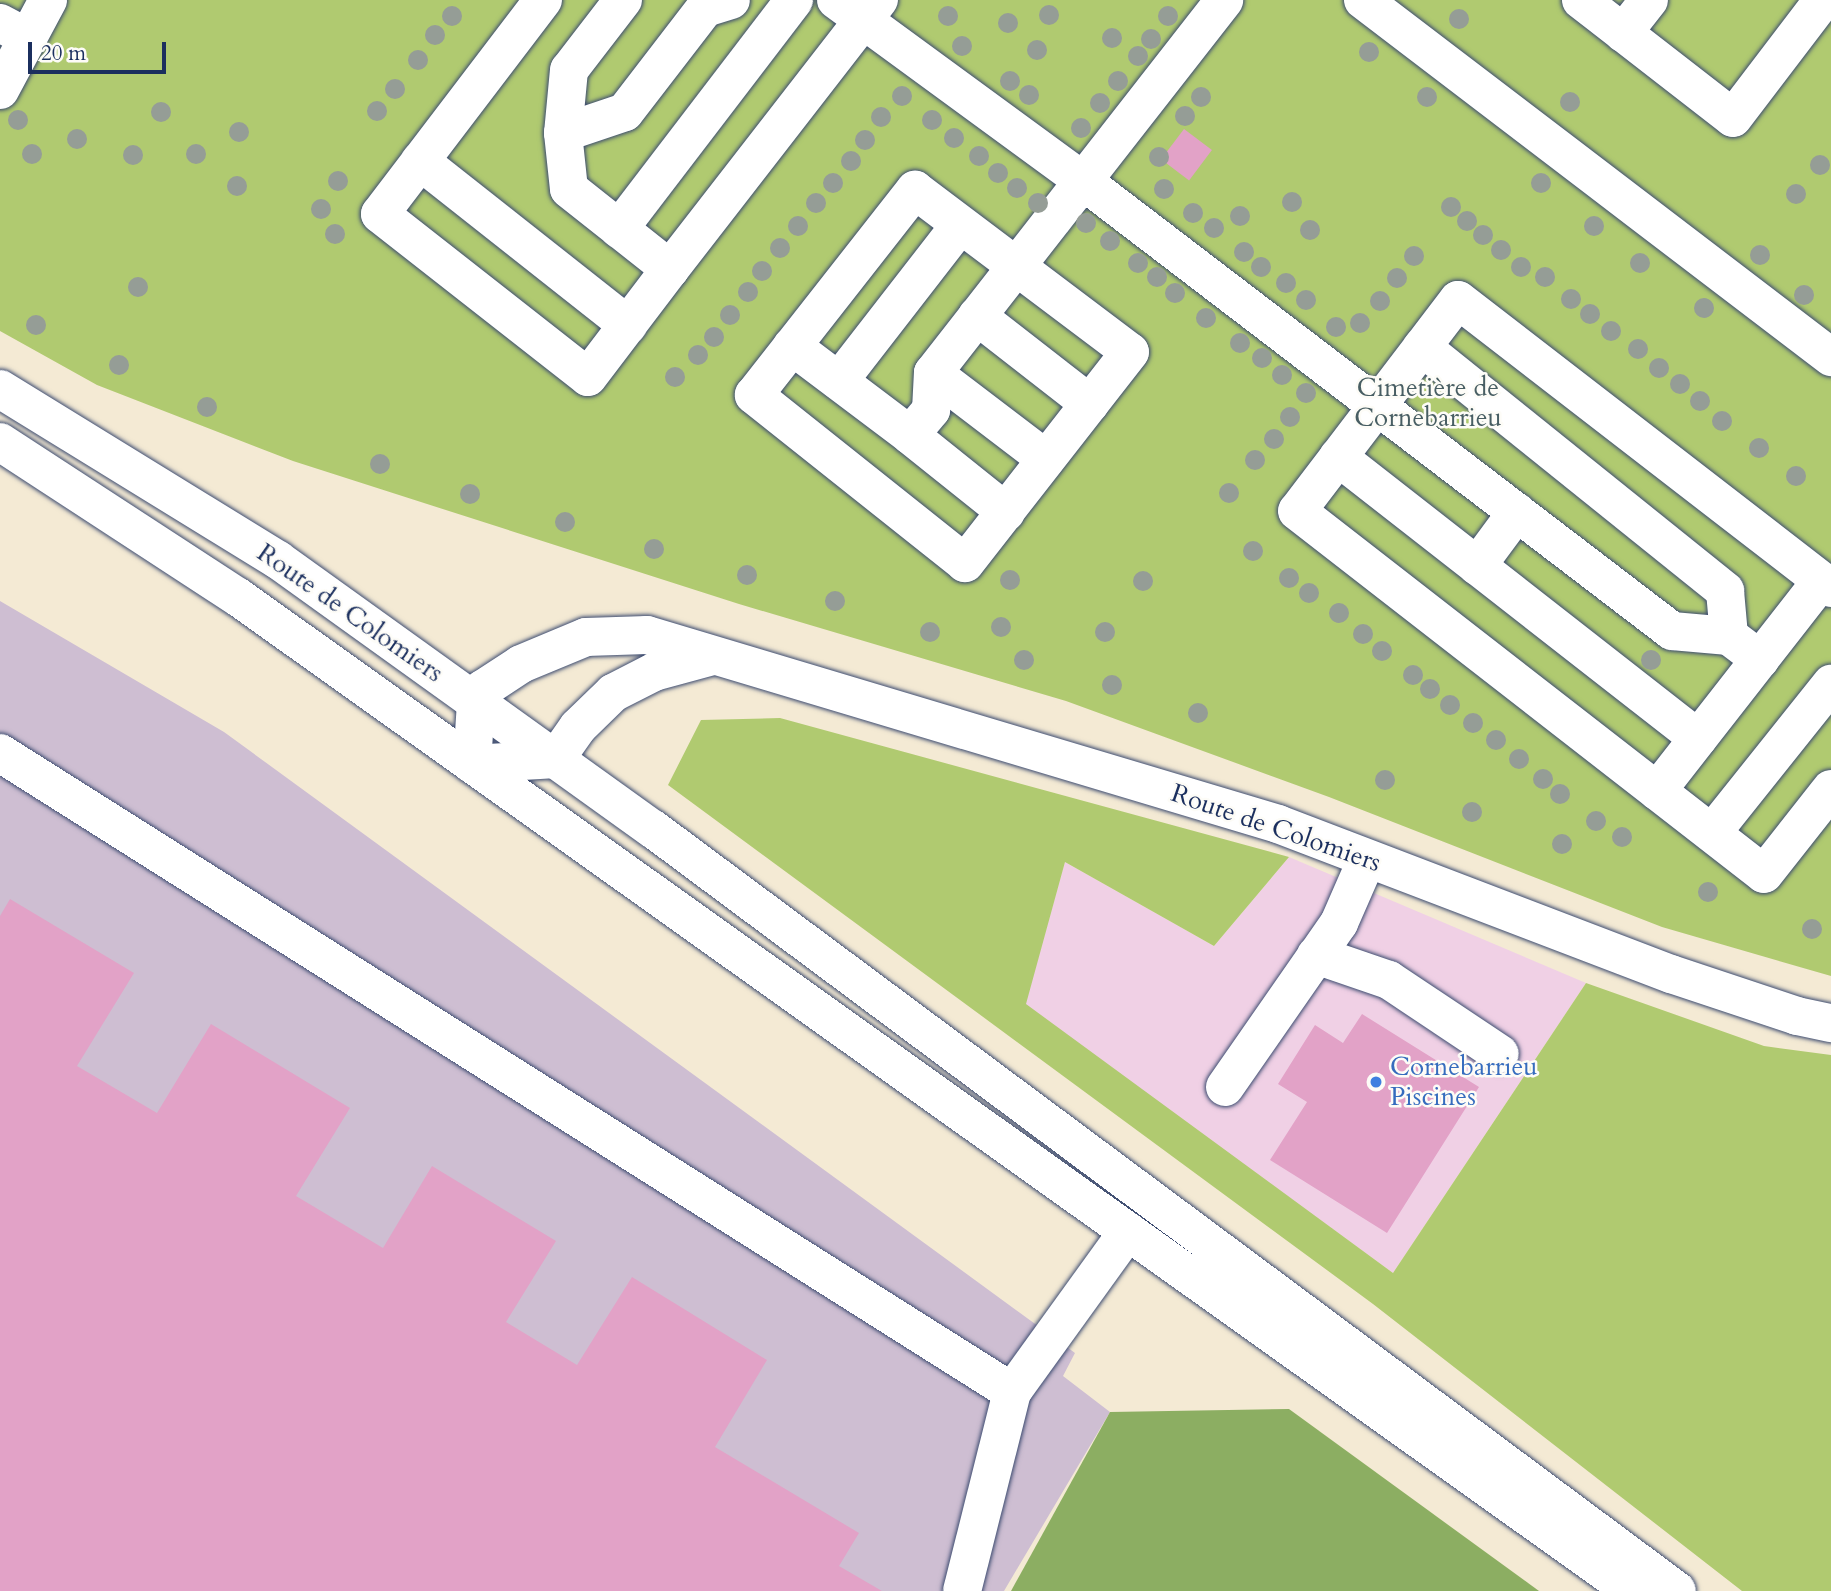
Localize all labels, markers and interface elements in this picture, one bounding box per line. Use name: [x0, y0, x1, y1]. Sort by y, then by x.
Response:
scale bar: [32, 28, 170, 72]
text: 20 m: [41, 39, 86, 68]
park label: Cimetière de Cornebarrieu: [1354, 372, 1502, 434]
street label: Route de Colomiers: [251, 537, 449, 689]
street label: Route de Colomiers: [1167, 777, 1385, 879]
place label: Cornebarrieu Piscines: [1390, 1051, 1538, 1112]
marker: Cornebarrieu Piscines: [1368, 1074, 1384, 1090]

